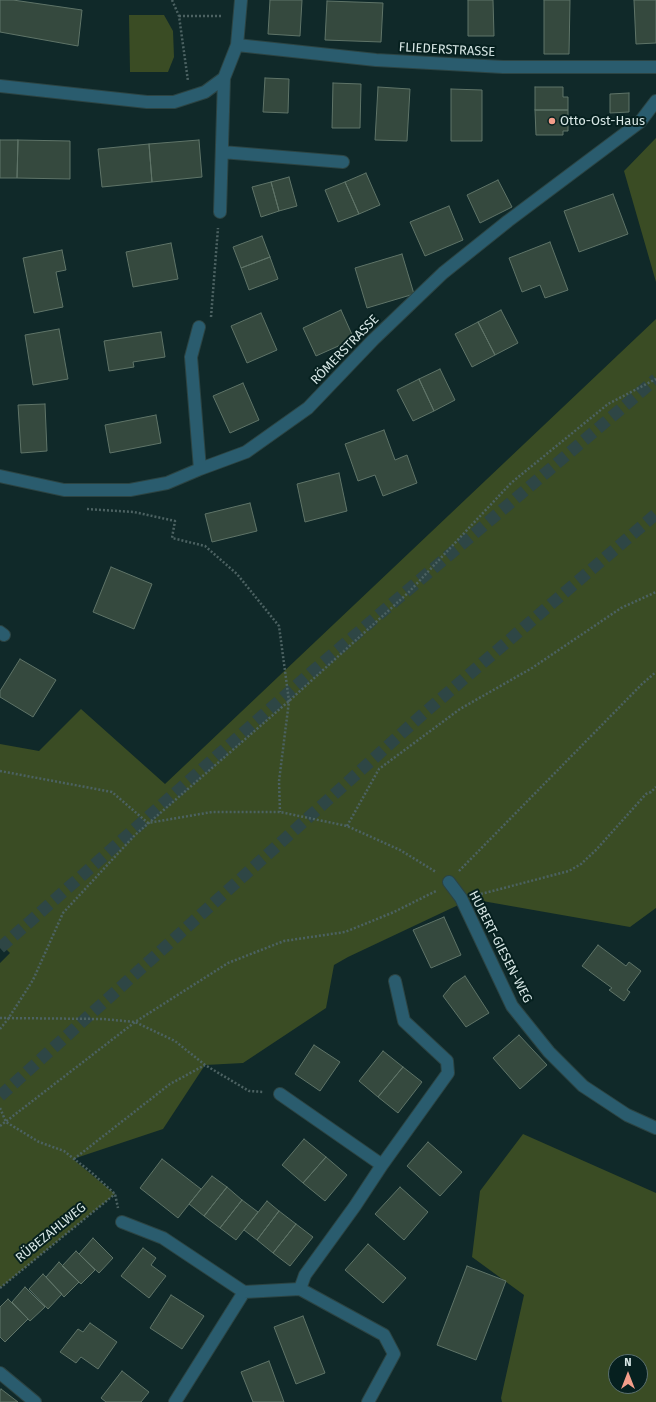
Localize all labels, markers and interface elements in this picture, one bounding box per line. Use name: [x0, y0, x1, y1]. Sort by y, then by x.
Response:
street label: FLIEDERSTRASSE: [398, 40, 496, 60]
place label: Otto-Ost-Haus: [560, 113, 645, 129]
marker: Otto-Ost-Haus: [547, 116, 557, 126]
street label: RÖMERSTRASSE: [308, 312, 382, 388]
street label: HUBERT-GIESEN-WEG: [465, 888, 535, 1006]
street label: RÜBEZAHLWEG: [13, 1200, 89, 1266]
north arrow: [608, 1354, 648, 1394]
text: N: [624, 1356, 632, 1369]

